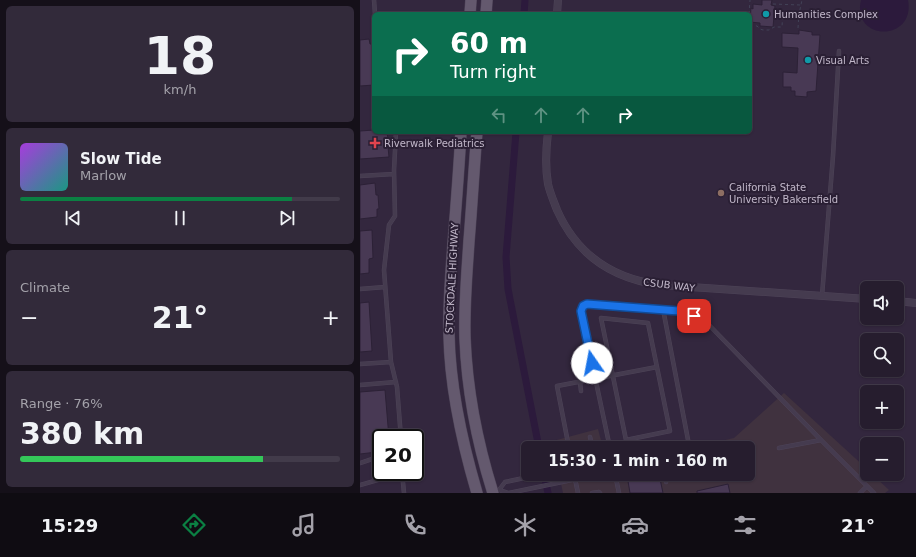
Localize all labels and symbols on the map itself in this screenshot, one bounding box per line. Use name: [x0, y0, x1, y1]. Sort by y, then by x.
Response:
marker: Humanities Complex: [761, 9, 771, 19]
place label: Humanities Complex: [774, 9, 878, 20]
marker: Visual Arts: [803, 55, 813, 65]
place label: Visual Arts: [816, 55, 869, 66]
marker: Riverwalk Pediatrics: [369, 137, 381, 149]
place label: Riverwalk Pediatrics: [384, 138, 485, 149]
place label: California State University Bakersfield: [729, 182, 838, 205]
marker: California State University Bakersfield: [716, 188, 726, 198]
street label: STOCKDALE HIGHWAY: [444, 222, 460, 333]
street label: CSUB WAY: [642, 276, 696, 294]
pin: [677, 299, 711, 333]
position arrow: [571, 342, 613, 384]
speed limit sign: 20: [372, 429, 424, 481]

